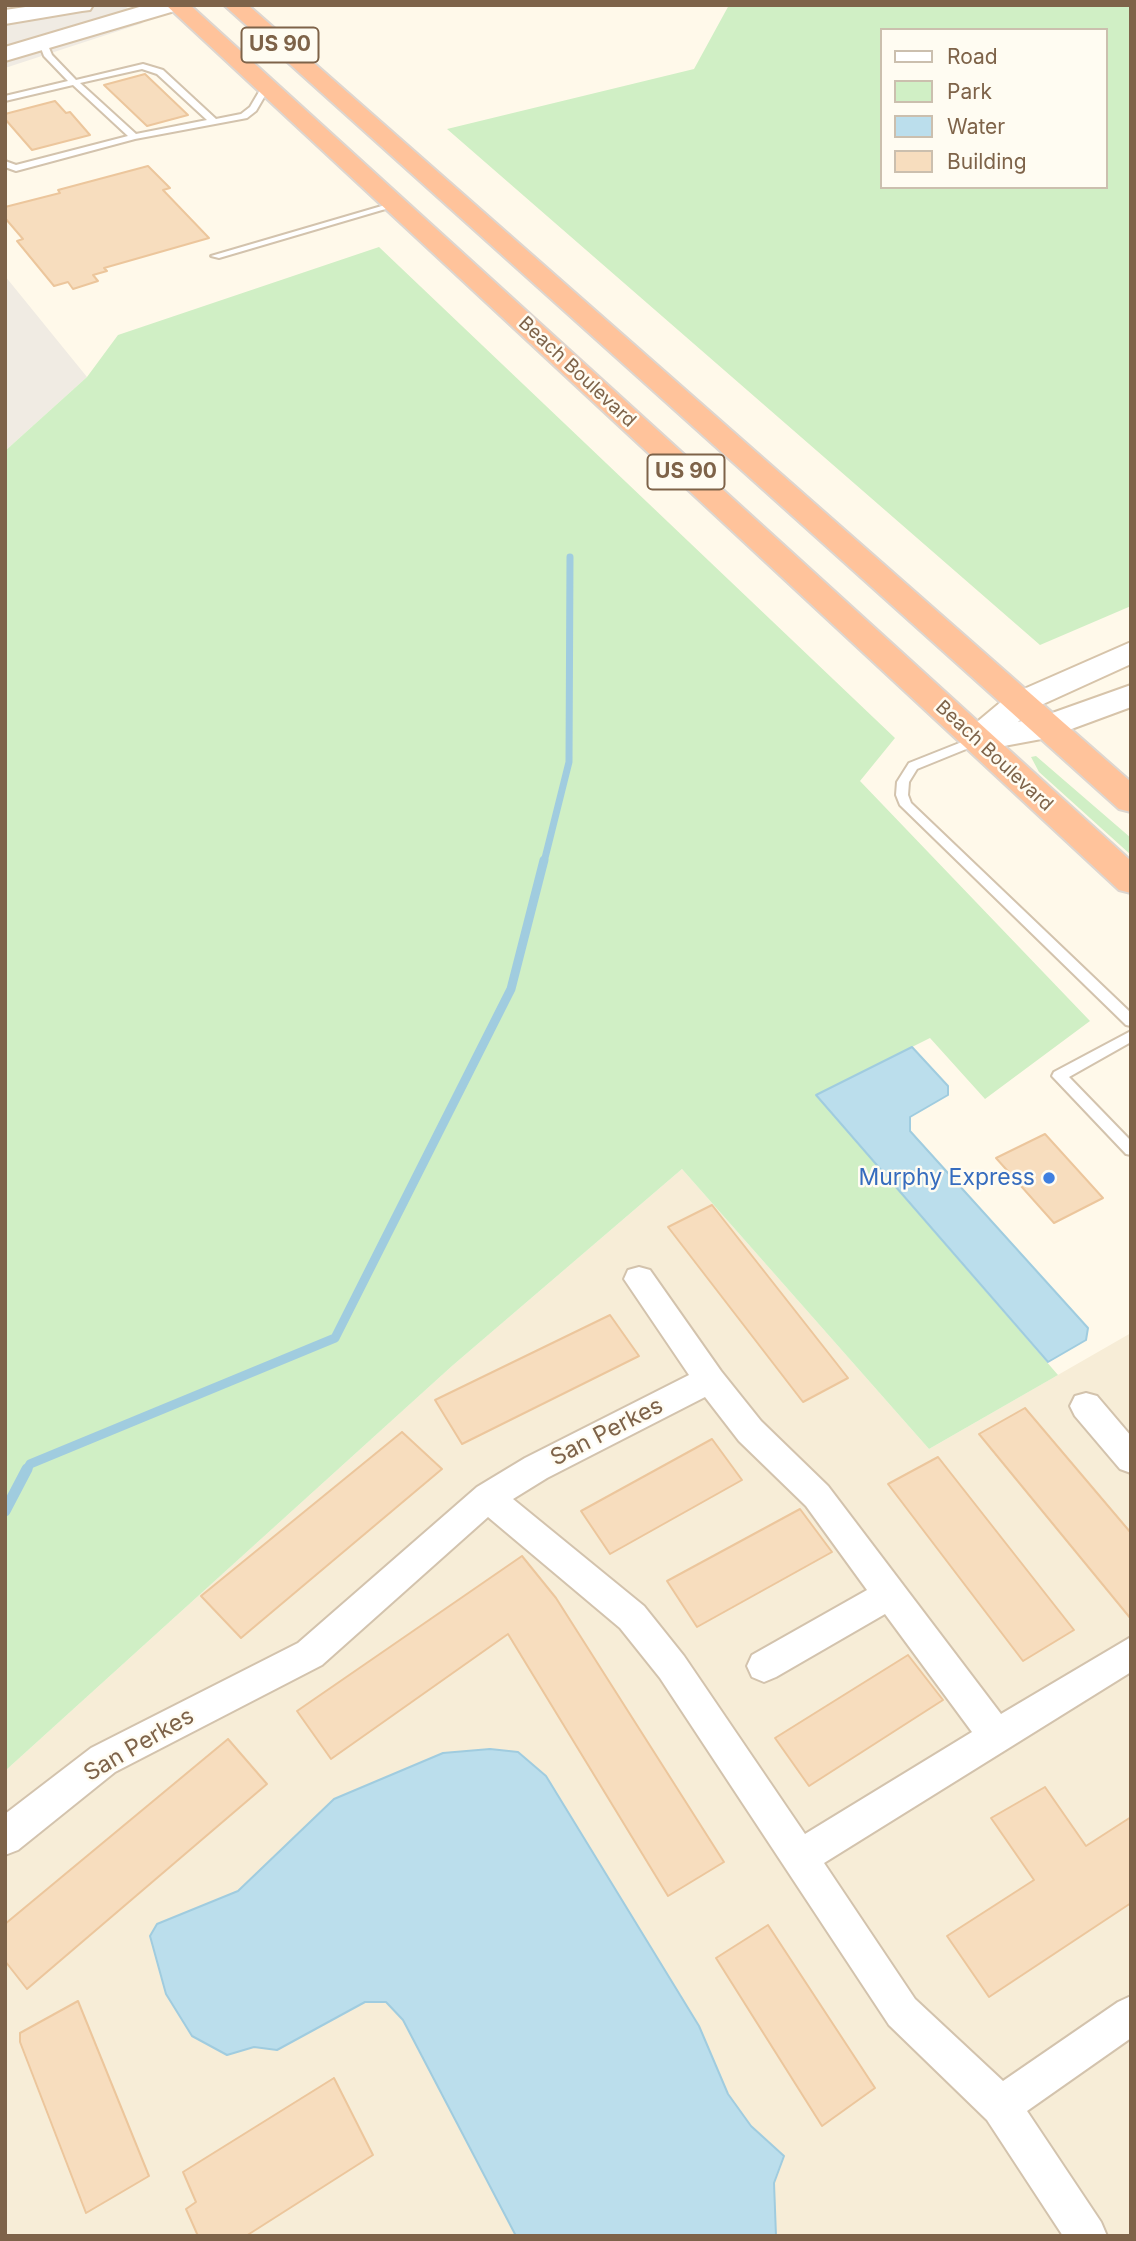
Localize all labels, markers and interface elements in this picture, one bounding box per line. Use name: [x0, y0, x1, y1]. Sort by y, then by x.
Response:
road number: US 90: [242, 28, 318, 62]
legend: [880, 28, 1108, 189]
text: Road: [947, 44, 998, 69]
text: Park: [947, 79, 992, 104]
text: Water: [947, 114, 1005, 139]
text: Building: [947, 149, 1027, 174]
street label: Beach Boulevard: [514, 312, 640, 432]
road number: US 90: [648, 454, 724, 490]
street label: Beach Boulevard: [931, 696, 1057, 816]
place label: Murphy Express: [858, 1164, 1035, 1192]
marker: Murphy Express: [1041, 1170, 1057, 1186]
street label: San Perkes: [546, 1392, 668, 1472]
street label: San Perkes: [79, 1702, 199, 1788]

